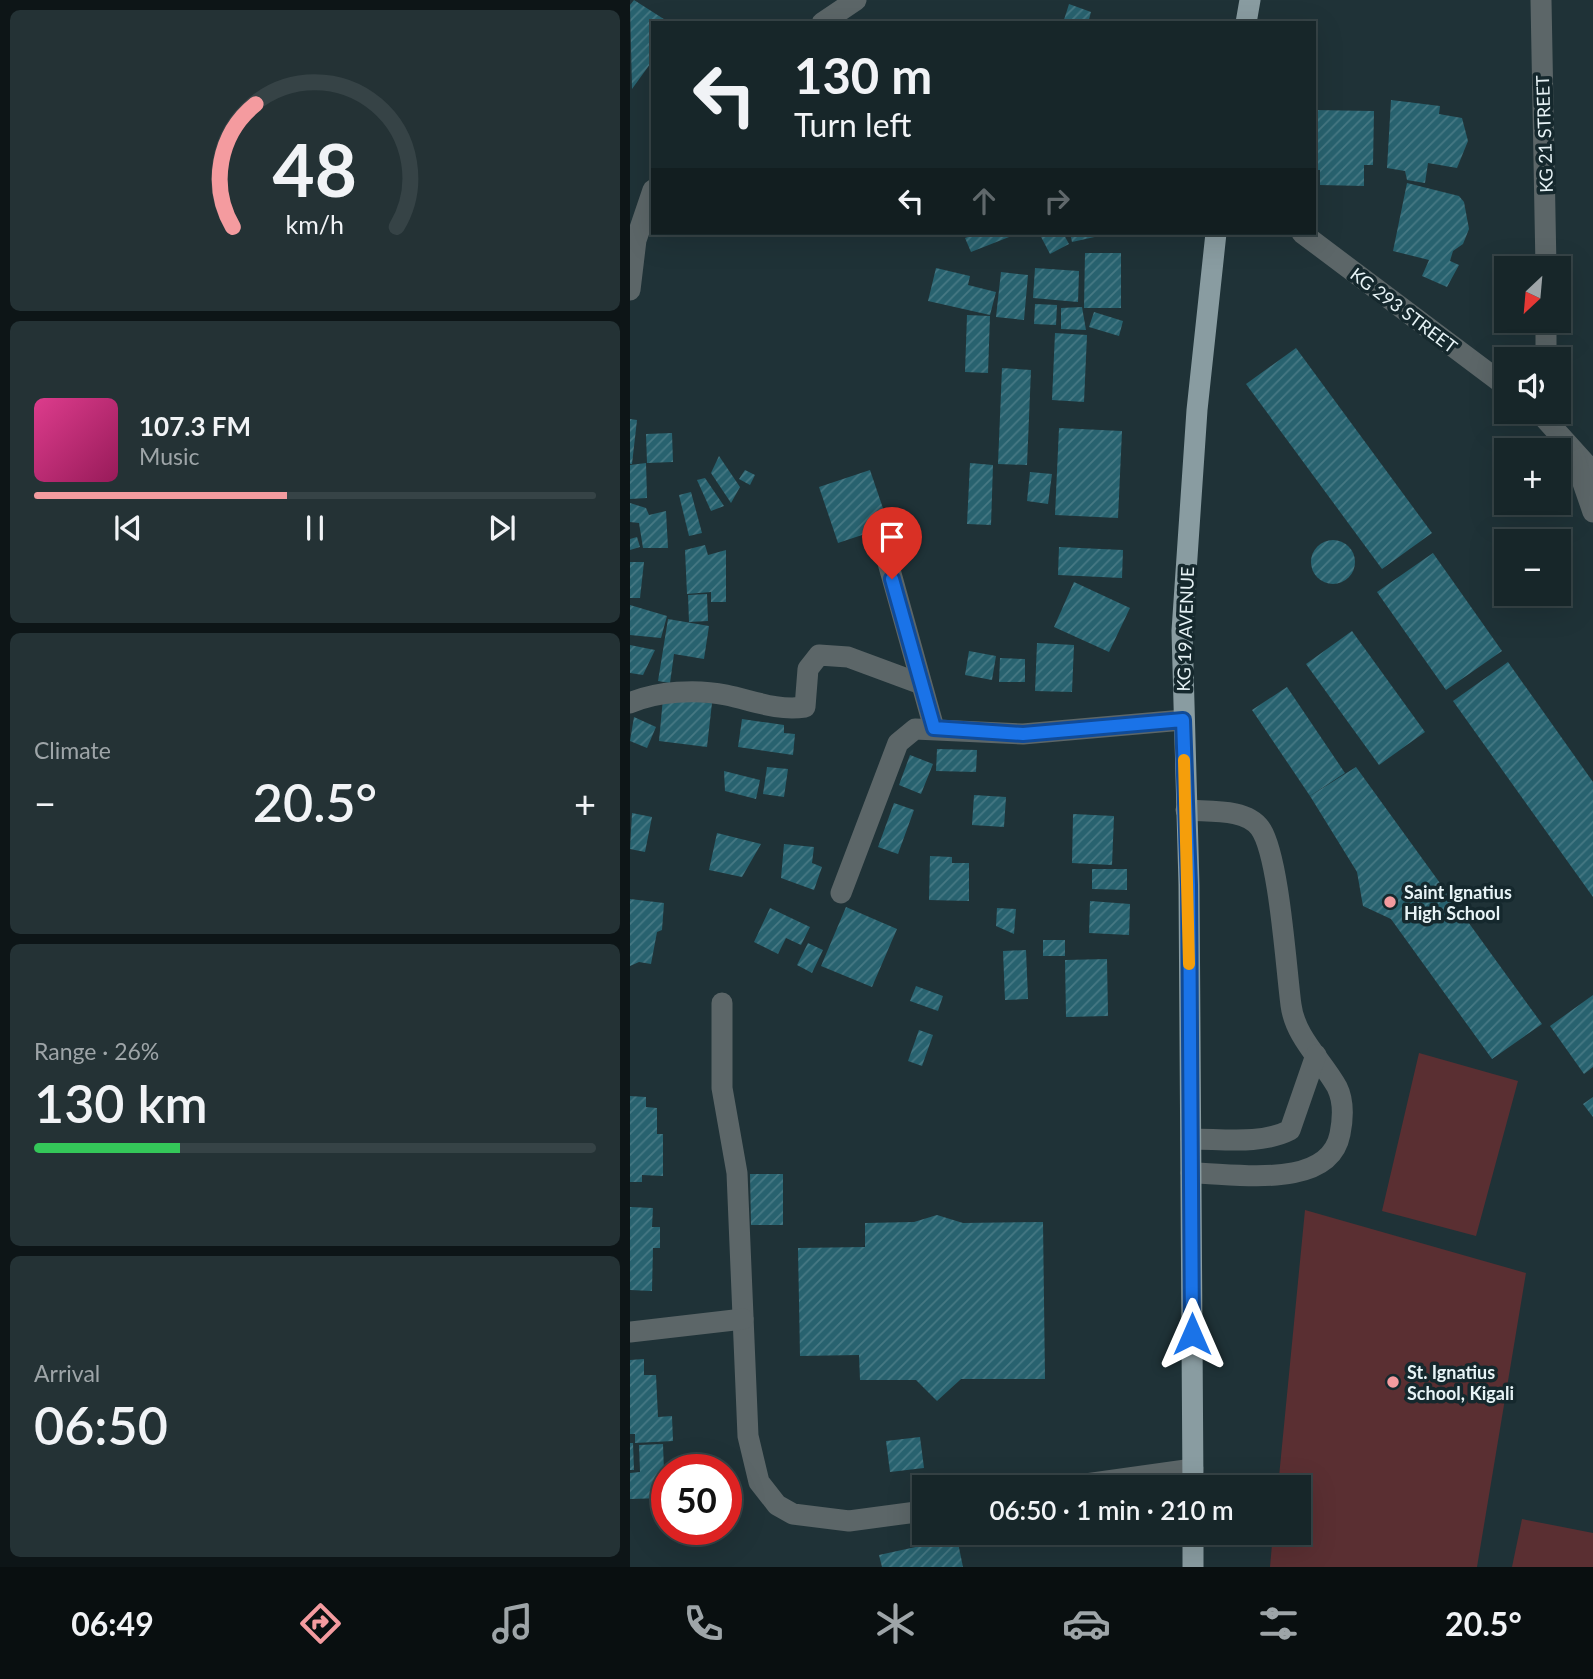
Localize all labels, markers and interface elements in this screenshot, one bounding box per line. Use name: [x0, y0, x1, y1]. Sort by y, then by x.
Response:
text: 130 m: [794, 46, 932, 104]
icon: left: [679, 49, 770, 140]
street label: KG 21 STREET: [1531, 75, 1557, 193]
text: Turn left: [794, 105, 911, 144]
text: 48: [273, 125, 357, 213]
icon: left: [892, 182, 930, 220]
icon: ahead: [965, 182, 1003, 220]
icon: right: [1038, 182, 1076, 220]
text: km/h: [286, 209, 344, 239]
north arrow: [1494, 256, 1572, 332]
map controls: [1494, 256, 1571, 606]
street label: KG 293 STREET: [1346, 263, 1462, 357]
button: sound: [1494, 347, 1571, 424]
text: 107.3 FM: [139, 410, 251, 442]
button: +: [1494, 438, 1571, 515]
text: Music: [139, 442, 199, 470]
pin: [862, 507, 922, 579]
icon: previous: [109, 509, 147, 547]
icon: pause: [296, 509, 334, 547]
icon: next: [483, 509, 521, 547]
icon: arrive: [873, 518, 911, 556]
button: −: [1494, 529, 1571, 606]
street label: KG 19 AVENUE: [1172, 566, 1198, 692]
text: Climate: [34, 736, 111, 764]
text: 20.5°: [253, 771, 377, 833]
text: −: [34, 780, 56, 826]
text: +: [574, 780, 596, 826]
place label: Saint Ignatius High School: [1404, 881, 1512, 924]
marker: Saint Ignatius High School: [1382, 894, 1398, 910]
text: Range · 26%: [34, 1037, 159, 1065]
text: 130 km: [34, 1072, 208, 1134]
position arrow: [1155, 1297, 1229, 1371]
text: Arrival: [34, 1359, 100, 1387]
place label: St. Ignatius School, Kigali: [1407, 1361, 1514, 1404]
marker: St. Ignatius School, Kigali: [1385, 1374, 1401, 1390]
text: 06:50: [34, 1394, 168, 1456]
speed limit sign: 50: [651, 1454, 742, 1545]
text: 06:50 · 1 min · 210 m: [989, 1494, 1234, 1526]
icon: directions: [296, 1599, 345, 1648]
icon: music: [488, 1599, 537, 1648]
icon: phone: [679, 1599, 728, 1648]
icon: climate: [871, 1599, 920, 1648]
icon: car: [1062, 1599, 1111, 1648]
icon: filters: [1254, 1599, 1303, 1648]
text: 06:49: [71, 1604, 154, 1643]
text: 20.5°: [1445, 1604, 1522, 1643]

